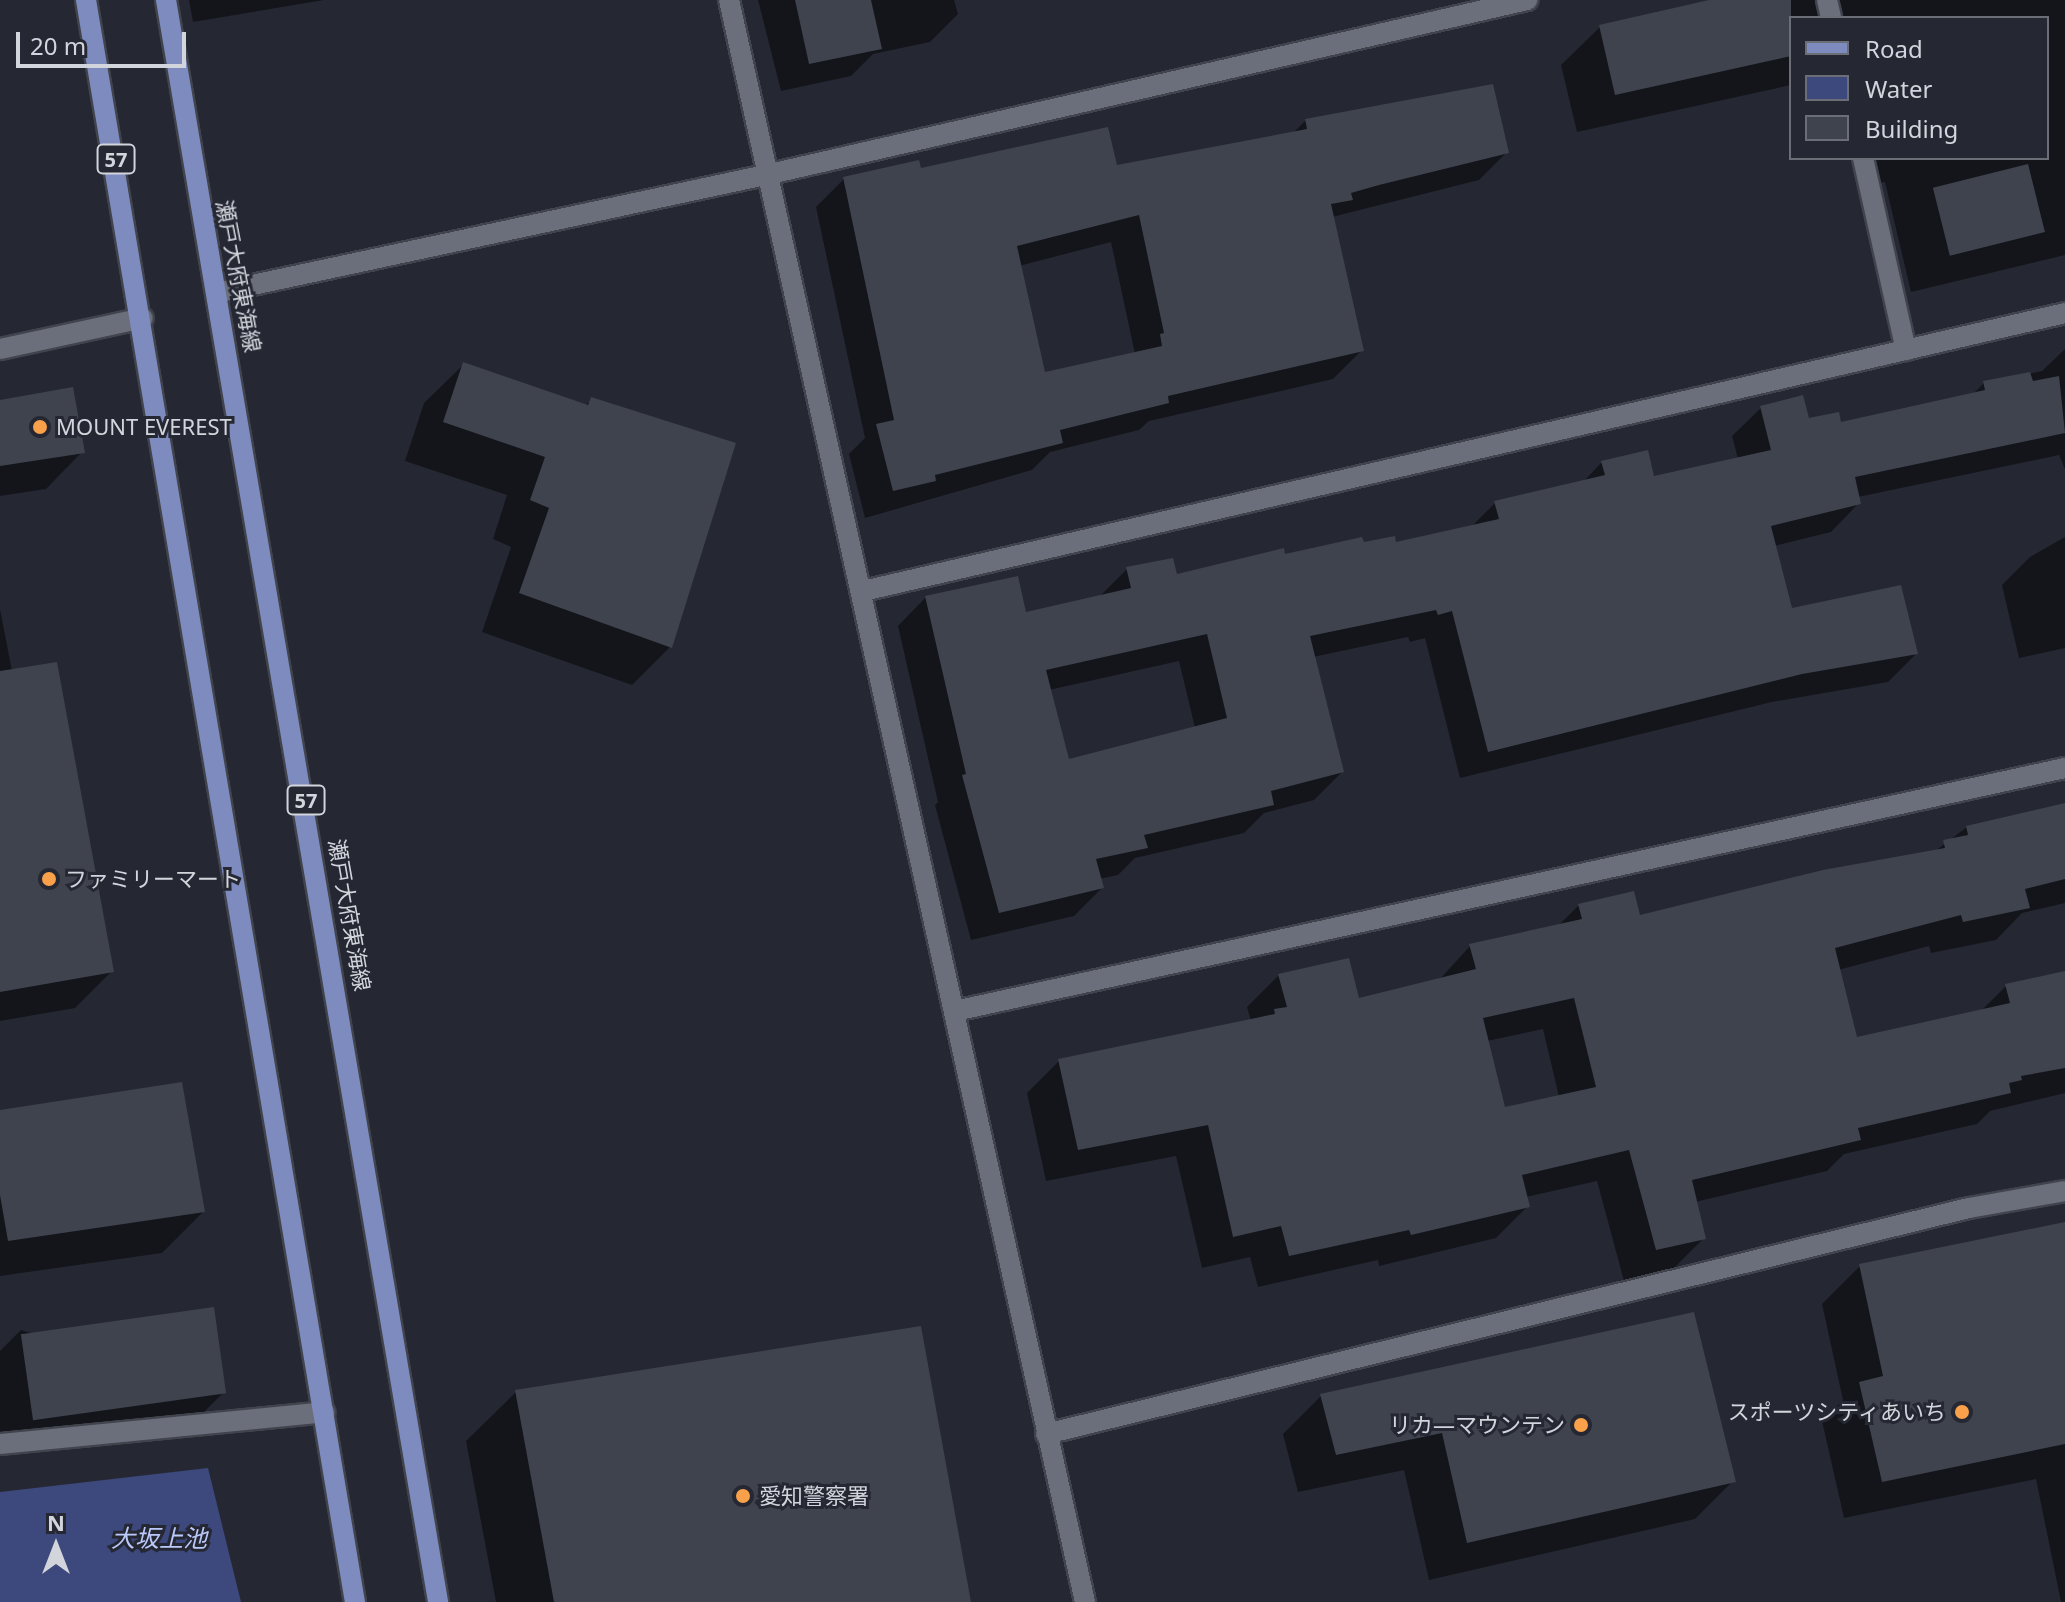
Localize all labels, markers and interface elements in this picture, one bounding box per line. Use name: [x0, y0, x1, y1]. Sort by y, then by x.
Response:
scale bar: [20, 16, 190, 66]
legend: [1789, 16, 2049, 160]
text: 20 m: [30, 29, 86, 62]
text: Road: [1865, 32, 1923, 65]
text: Water: [1865, 72, 1932, 105]
text: Building: [1865, 112, 1958, 145]
road number: 57: [96, 143, 136, 175]
street label: 瀬戸大府東海線: [211, 198, 267, 354]
place label: MOUNT EVEREST: [56, 414, 232, 440]
marker: MOUNT EVEREST: [31, 418, 49, 436]
road number: 57: [286, 784, 326, 816]
street label: 瀬戸大府東海線: [324, 837, 376, 993]
place label: ファミリーマート: [65, 866, 241, 892]
marker: ファミリーマート: [40, 870, 58, 888]
place label: スポーツシティあいち: [1726, 1399, 1946, 1425]
marker: スポーツシティあいち: [1953, 1403, 1971, 1421]
place label: リカ―マウンテン: [1389, 1412, 1565, 1438]
marker: リカ―マウンテン: [1572, 1416, 1590, 1434]
place label: 愛知警察署: [759, 1483, 869, 1509]
marker: 愛知警察署: [734, 1487, 752, 1505]
north arrow: [16, 1506, 96, 1586]
text: N: [47, 1507, 65, 1537]
water label: 大坂上池: [111, 1524, 207, 1552]

